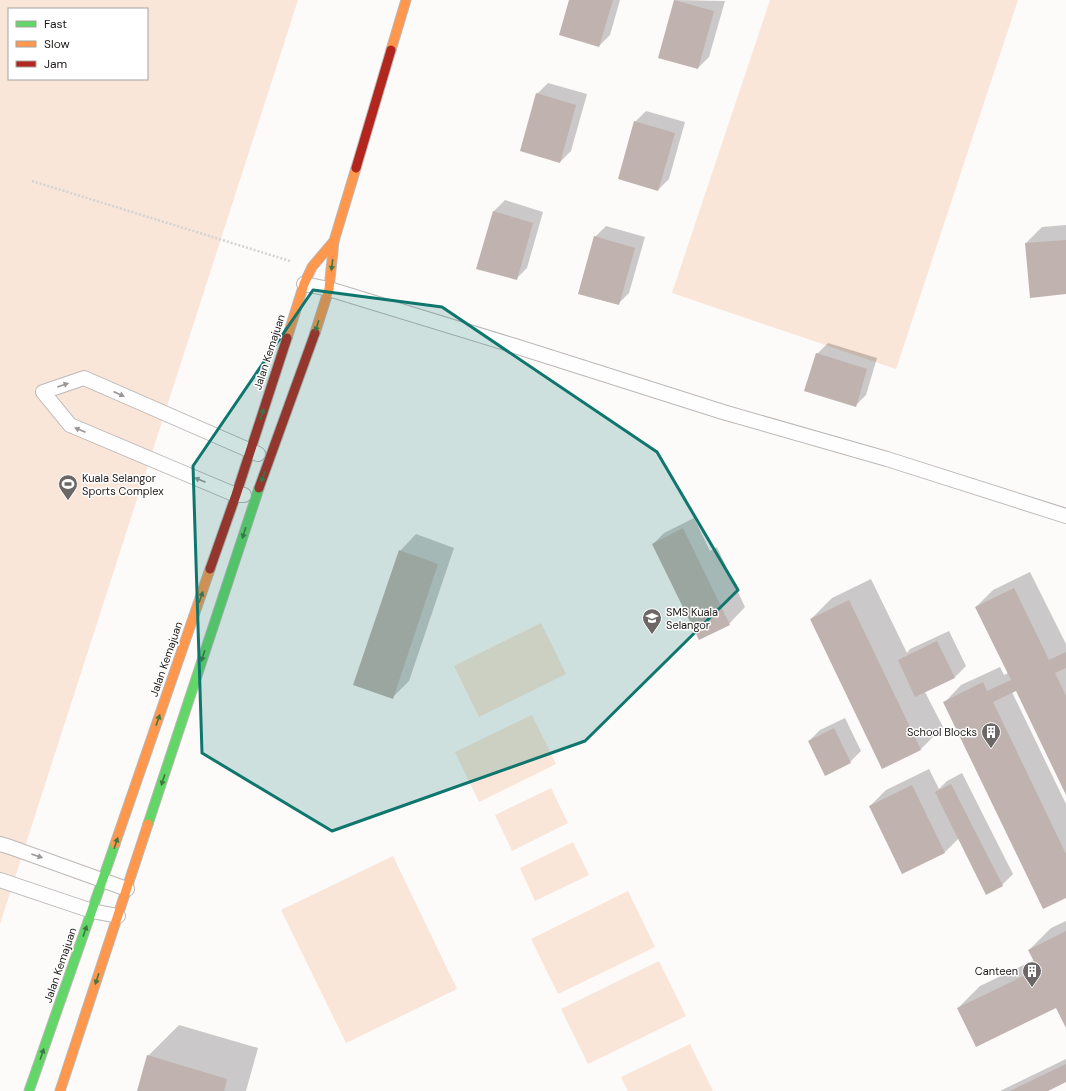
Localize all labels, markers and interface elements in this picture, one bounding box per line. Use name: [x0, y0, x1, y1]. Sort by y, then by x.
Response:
legend: [8, 8, 148, 80]
text: Fast: [44, 16, 67, 32]
text: Slow: [44, 36, 70, 52]
text: Jam: [44, 56, 67, 72]
one-way arrow: [328, 259, 335, 271]
street label: Jalan Kemajuan: [250, 312, 288, 392]
one-way arrow: [314, 320, 320, 332]
one-way arrow: [58, 382, 70, 388]
one-way arrow: [114, 391, 125, 397]
one-way arrow: [259, 408, 265, 420]
one-way arrow: [73, 426, 85, 432]
place label: Kuala Selangor Sports Complex: [82, 471, 164, 498]
one-way arrow: [259, 471, 265, 483]
sports icon: Kuala Selangor Sports Complex: [57, 473, 79, 501]
one-way arrow: [193, 476, 205, 482]
one-way arrow: [241, 527, 247, 539]
one-way arrow: [198, 591, 204, 603]
place label: SMS Kuala Selangor: [666, 605, 718, 632]
school or university icon: SMS Kuala Selangor: [641, 607, 663, 635]
street label: Jalan Kemajuan: [147, 620, 185, 698]
one-way arrow: [200, 651, 206, 663]
one-way arrow: [155, 713, 161, 725]
building icon: School Blocks: [980, 721, 1002, 749]
place label: School Blocks: [907, 725, 977, 739]
one-way arrow: [159, 774, 165, 786]
one-way arrow: [113, 836, 119, 848]
one-way arrow: [31, 854, 43, 860]
one-way arrow: [82, 925, 88, 937]
street label: Jalan Kemajuan: [41, 926, 79, 1004]
building icon: Canteen: [1021, 960, 1043, 988]
place label: Canteen: [975, 964, 1018, 978]
one-way arrow: [94, 974, 100, 986]
one-way arrow: [39, 1048, 45, 1060]

